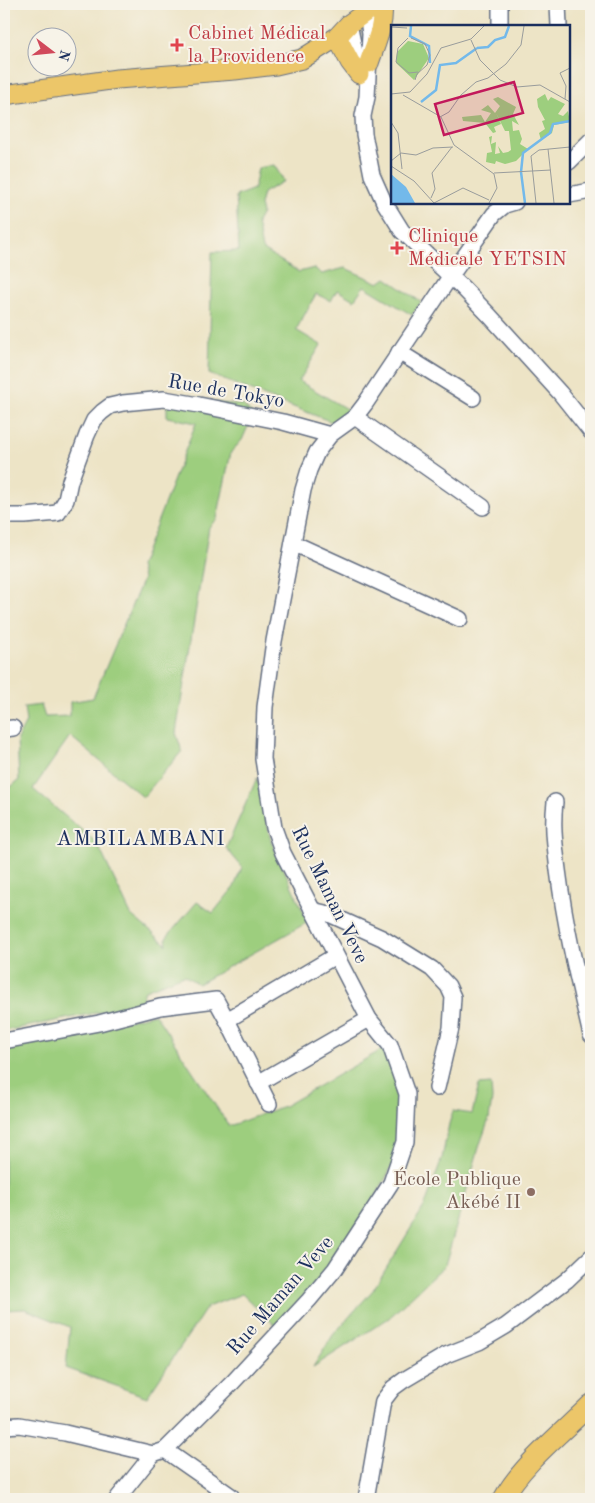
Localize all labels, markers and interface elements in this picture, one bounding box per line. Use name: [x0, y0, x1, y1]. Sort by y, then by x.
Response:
place label: Cabinet Médical la Providence: [188, 24, 325, 67]
inset map: [391, 25, 570, 204]
north arrow: [28, 28, 78, 78]
marker: Cabinet Médical la Providence: [170, 38, 184, 52]
text: N: [55, 48, 72, 63]
place label: Clinique Médicale YETSIN: [408, 227, 567, 270]
marker: Clinique Médicale YETSIN: [390, 241, 404, 255]
street label: Rue de Tokyo: [166, 372, 286, 412]
street label: Rue Maman Veve: [287, 823, 371, 967]
district label: AMBILAMBANI: [56, 829, 226, 850]
place label: École Publique Akébé II: [393, 1167, 521, 1213]
marker: École Publique Akébé II: [525, 1186, 537, 1198]
street label: Rue Maman Veve: [224, 1233, 338, 1359]

